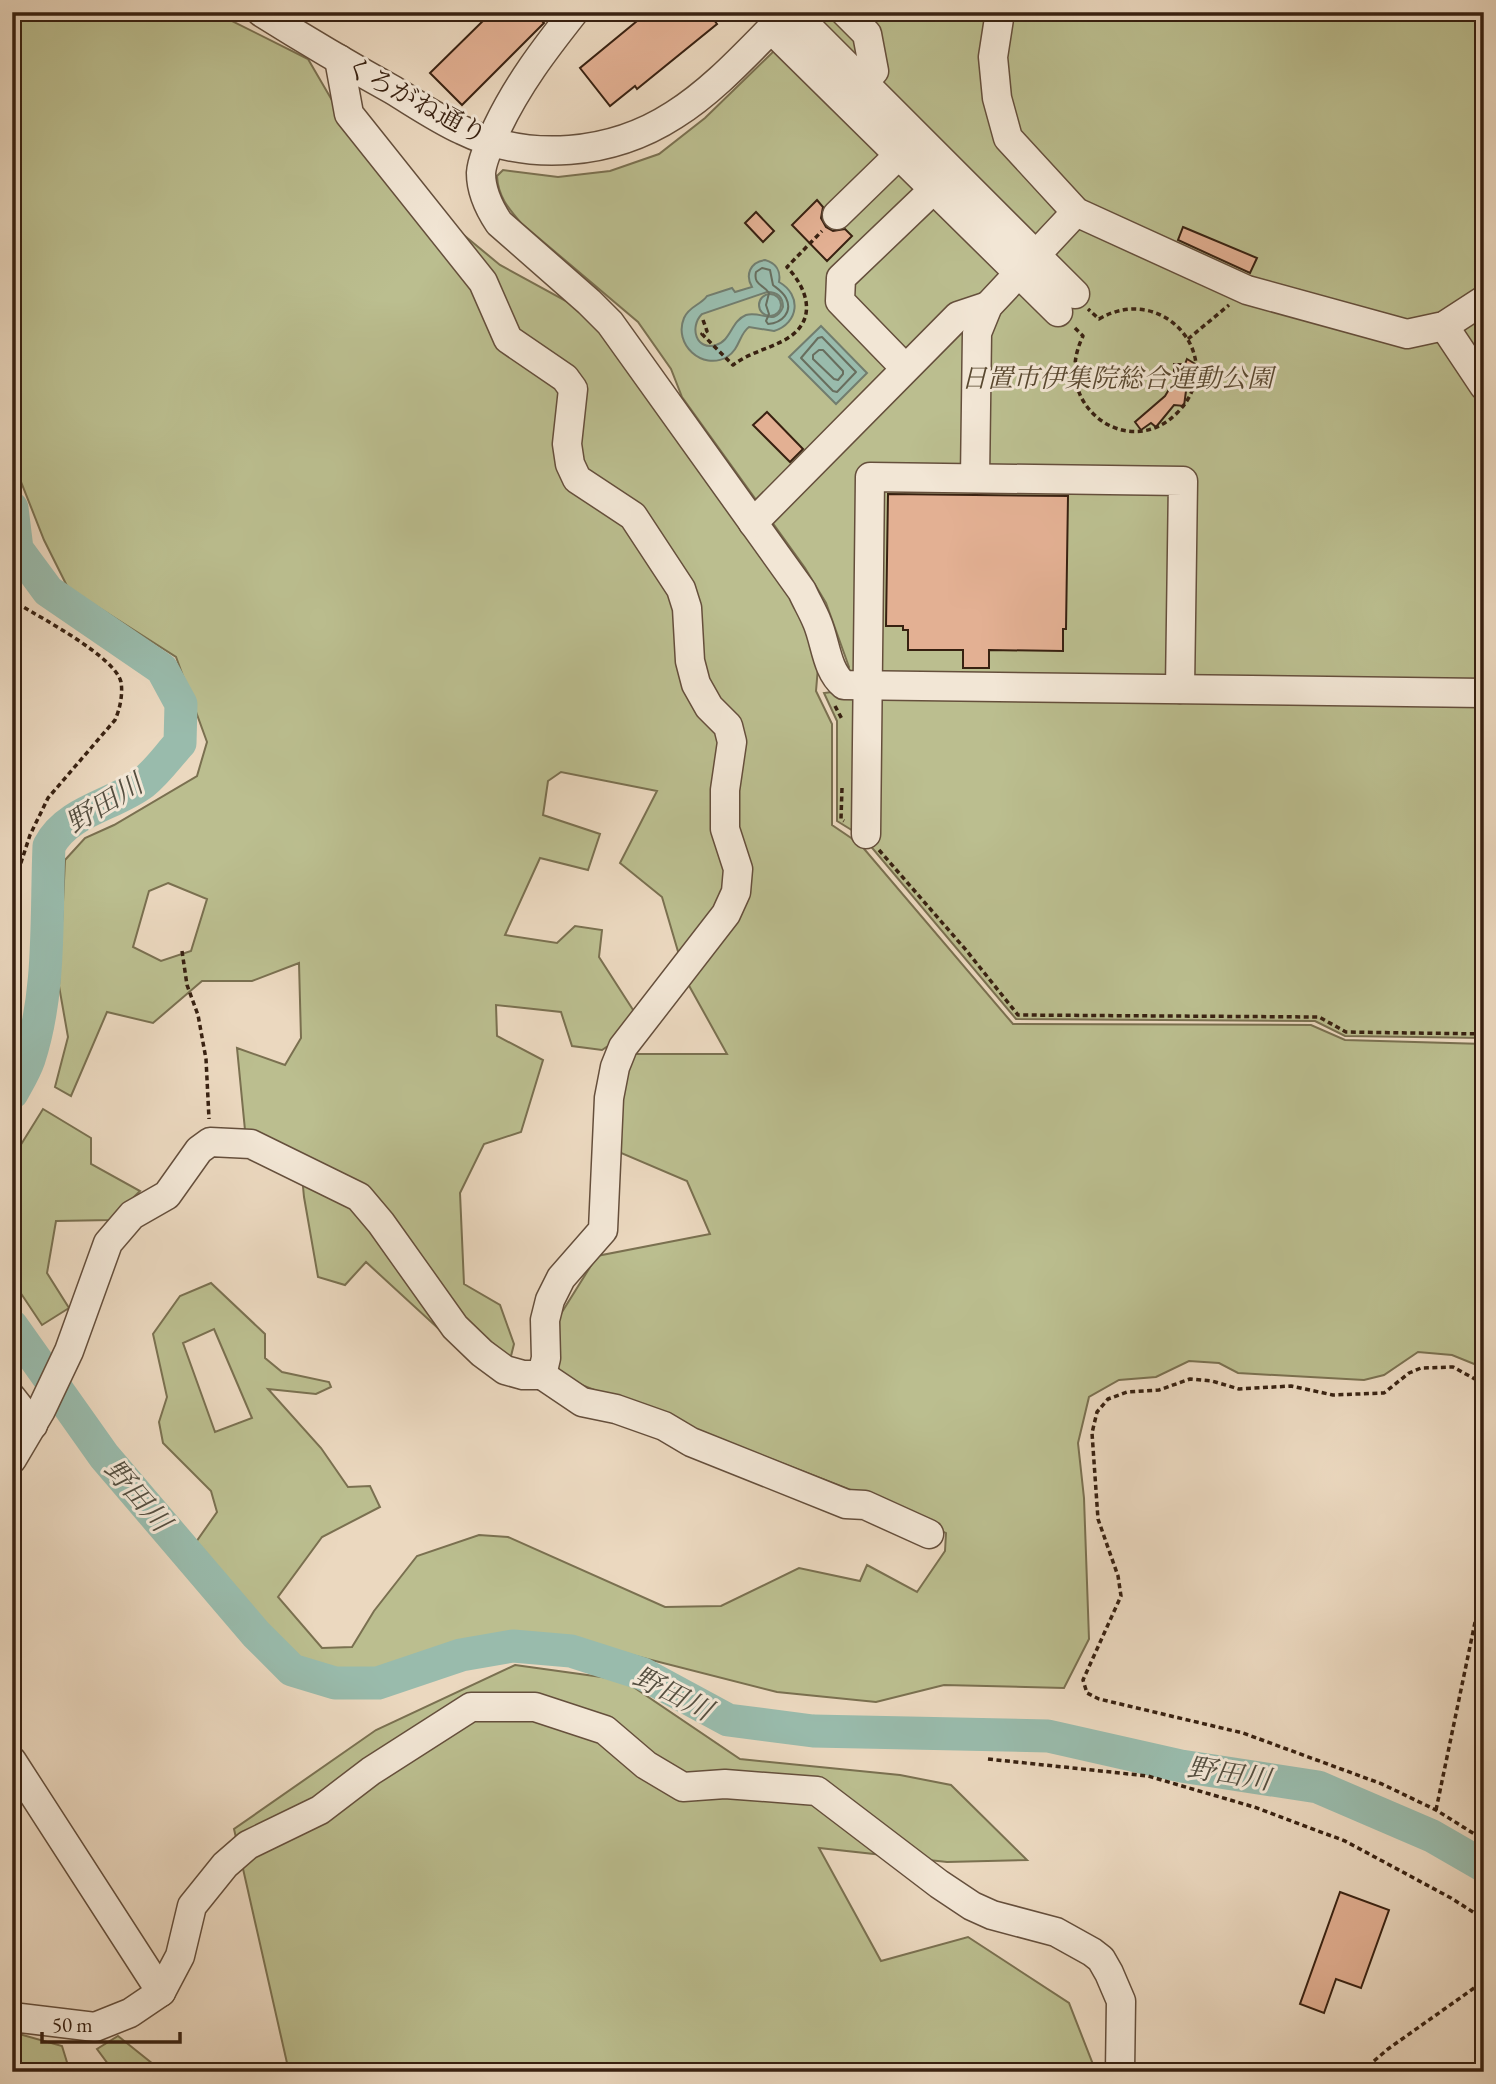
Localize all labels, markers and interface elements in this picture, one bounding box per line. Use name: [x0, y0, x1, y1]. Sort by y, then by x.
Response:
street label: くろがね通り: [339, 48, 493, 152]
park label: 日置市伊集院総合運動公園: [961, 361, 1277, 395]
water label: 野田川: [59, 764, 152, 841]
water label: 野田川: [97, 1451, 181, 1541]
water label: 野田川: [627, 1658, 721, 1729]
water label: 野田川: [1185, 1749, 1276, 1798]
scale bar: [42, 2000, 180, 2044]
text: 50 m: [52, 2011, 93, 2038]

